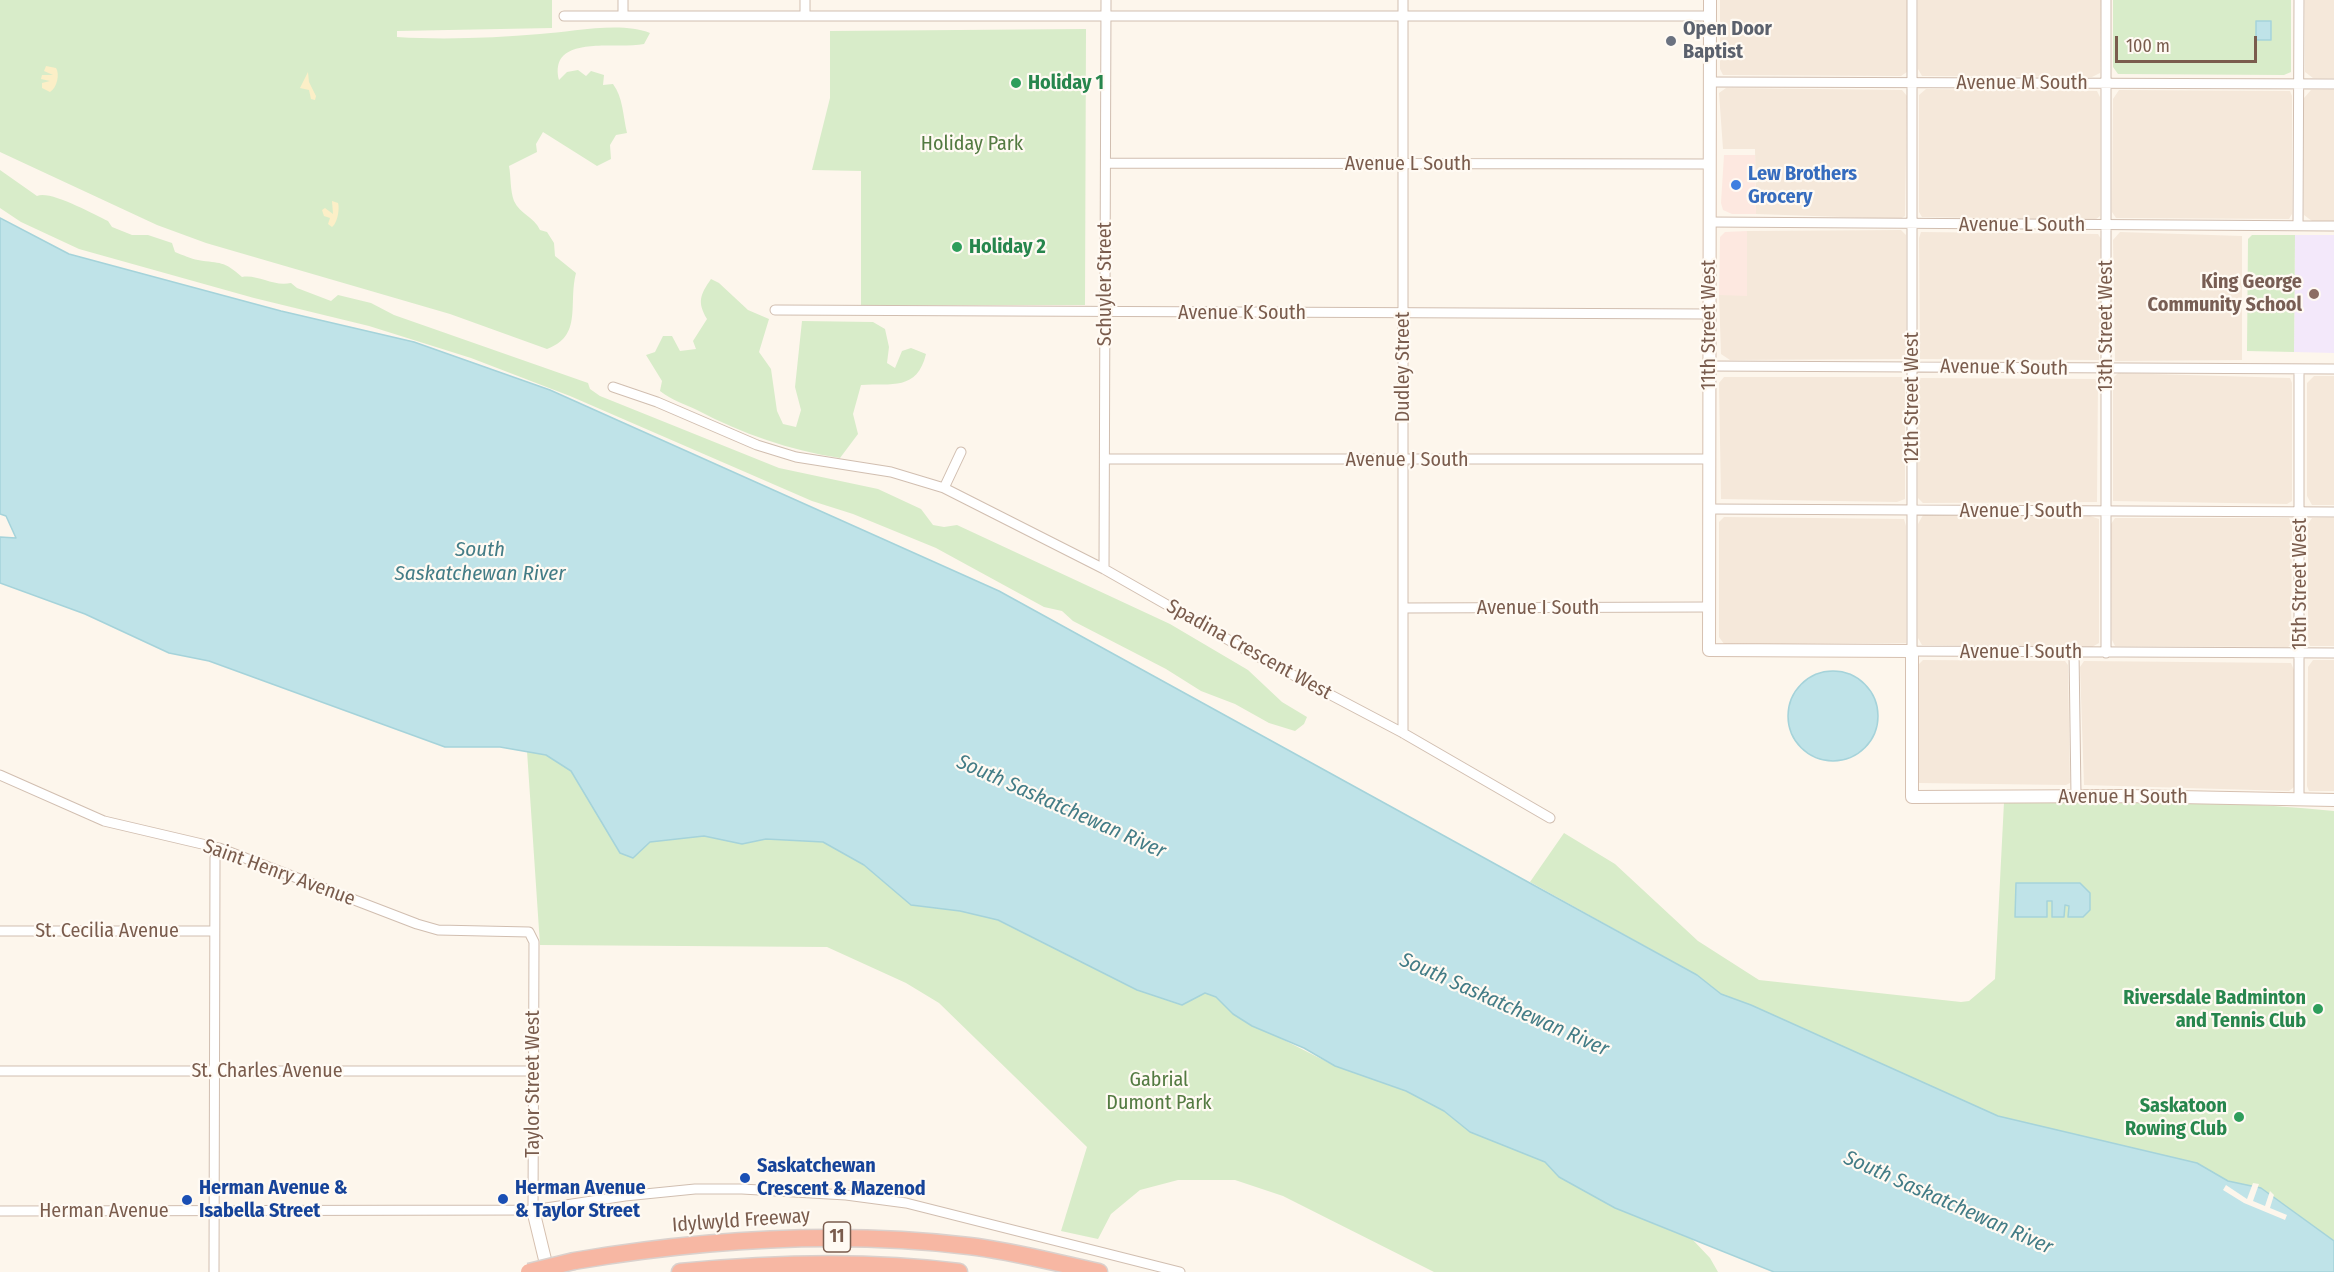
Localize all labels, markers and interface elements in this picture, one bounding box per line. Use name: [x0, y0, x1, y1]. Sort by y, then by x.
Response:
place label: Open Door Baptist: [1683, 17, 1772, 64]
scale bar: [2118, 24, 2260, 62]
marker: Open Door Baptist: [1664, 34, 1678, 48]
text: 100 m: [2126, 35, 2170, 57]
place label: Holiday 1: [1028, 71, 1104, 95]
street label: Avenue M South: [1956, 71, 2088, 95]
marker: Holiday 1: [1009, 76, 1023, 90]
park label: Holiday Park: [921, 132, 1023, 156]
street label: Avenue L South: [1345, 152, 1471, 176]
place label: Lew Brothers Grocery: [1748, 162, 1857, 209]
marker: Lew Brothers Grocery: [1729, 178, 1743, 192]
street label: Avenue L South: [1959, 213, 2085, 237]
street label: Schuyler Street: [1093, 222, 1117, 346]
place label: Holiday 2: [969, 235, 1046, 259]
marker: Holiday 2: [950, 240, 964, 254]
street label: 11th Street West: [1697, 260, 1721, 390]
street label: 13th Street West: [2094, 260, 2118, 392]
place label: King George Community School: [2148, 270, 2302, 317]
marker: King George Community School: [2307, 287, 2321, 301]
street label: Avenue K South: [1178, 301, 1306, 325]
street label: Dudley Street: [1391, 312, 1415, 422]
street label: 12th Street West: [1900, 332, 1924, 464]
street label: Avenue K South: [1940, 355, 2068, 381]
street label: Avenue J South: [1346, 448, 1468, 472]
street label: Avenue J South: [1960, 499, 2082, 523]
street label: 15th Street West: [2288, 518, 2312, 650]
water label: South Saskatchewan River: [394, 537, 566, 587]
street label: Spadina Crescent West: [1162, 595, 1336, 705]
street label: Avenue I South: [1477, 596, 1599, 620]
street label: Avenue I South: [1960, 640, 2082, 664]
water label: South Saskatchewan River: [953, 750, 1169, 864]
street label: Avenue H South: [2058, 785, 2188, 809]
street label: Saint Henry Avenue: [200, 834, 358, 912]
street label: St. Cecilia Avenue: [35, 919, 179, 943]
water label: South Saskatchewan River: [1396, 948, 1612, 1062]
place label: Riversdale Badminton and Tennis Club: [2123, 986, 2306, 1033]
marker: Riversdale Badminton and Tennis Club: [2311, 1002, 2325, 1016]
street label: Taylor Street West: [521, 1010, 545, 1158]
street label: St. Charles Avenue: [191, 1059, 343, 1083]
park label: Gabrial Dumont Park: [1106, 1068, 1212, 1115]
place label: Saskatoon Rowing Club: [2125, 1094, 2227, 1141]
marker: Saskatoon Rowing Club: [2232, 1110, 2246, 1124]
water label: South Saskatchewan River: [1840, 1146, 2056, 1260]
place label: Saskatchewan Crescent & Mazenod: [757, 1154, 926, 1201]
marker: Saskatchewan Crescent & Mazenod: [738, 1171, 752, 1185]
place label: Herman Avenue & Isabella Street: [199, 1176, 348, 1223]
place label: Herman Avenue & Taylor Street: [515, 1176, 646, 1223]
marker: Herman Avenue & Taylor Street: [496, 1192, 510, 1206]
marker: Herman Avenue & Isabella Street: [180, 1193, 194, 1207]
street label: Herman Avenue: [39, 1199, 169, 1223]
street label: Idylwyld Freeway: [671, 1204, 811, 1238]
road number: 11: [824, 1222, 850, 1252]

